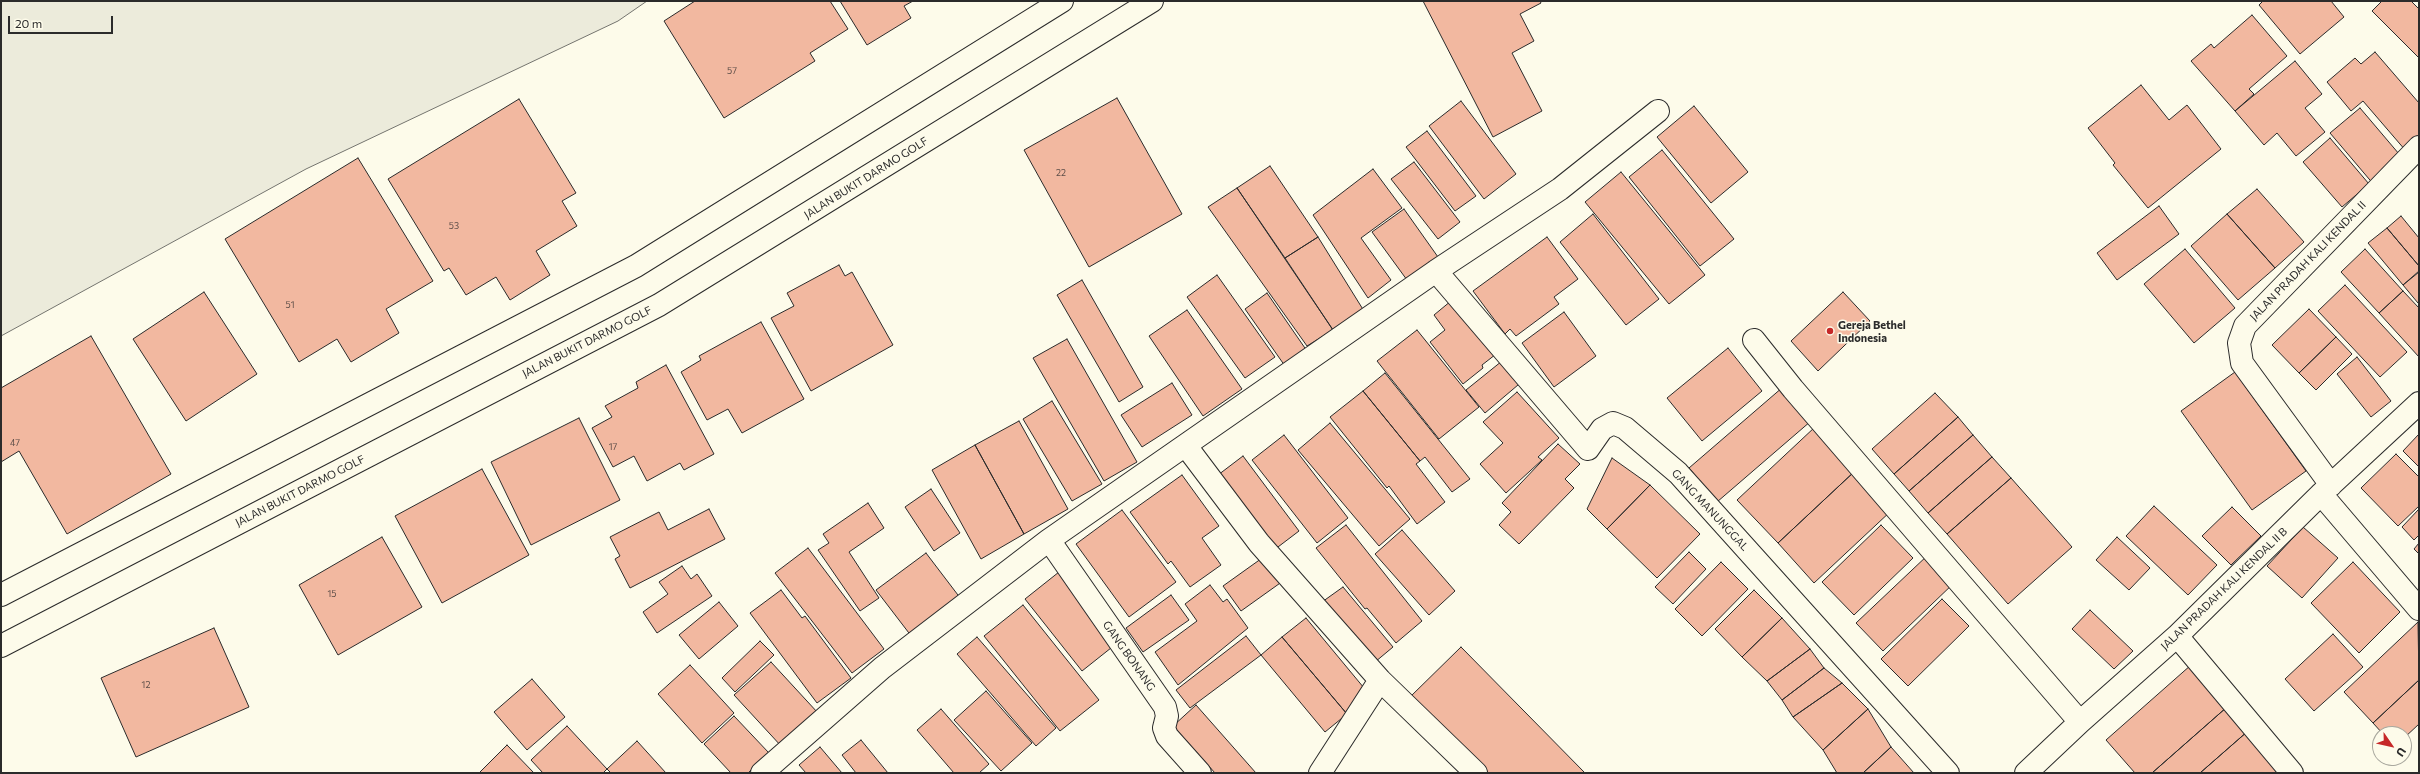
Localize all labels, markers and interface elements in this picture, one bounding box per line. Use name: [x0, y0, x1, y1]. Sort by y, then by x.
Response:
scale bar: [10, 8, 115, 34]
text: 20 m: [15, 16, 42, 30]
house number: 57: [727, 66, 737, 76]
street label: JALAN BUKIT DARMO GOLF: [802, 134, 930, 222]
house number: 22: [1056, 168, 1066, 178]
street label: JALAN PRADAH KALI KENDAL II: [2247, 198, 2369, 324]
house number: 53: [449, 221, 459, 231]
house number: 51: [285, 300, 295, 310]
street label: JALAN BUKIT DARMO GOLF: [520, 304, 654, 380]
place label: Gereja Bethel Indonesia: [1838, 318, 1906, 344]
marker: Gereja Bethel Indonesia: [1825, 326, 1835, 336]
house number: 47: [10, 438, 20, 448]
house number: 17: [609, 442, 617, 452]
street label: JALAN BUKIT DARMO GOLF: [233, 453, 367, 529]
street label: GANG MANUNGGAL: [1669, 466, 1751, 554]
street label: JALAN PRADAH KALI KENDAL II B: [2158, 525, 2290, 653]
house number: 15: [327, 589, 337, 599]
street label: GANG BONANG: [1100, 618, 1158, 694]
house number: 12: [142, 680, 150, 690]
north arrow: [2372, 726, 2412, 766]
text: U: [2394, 745, 2409, 759]

